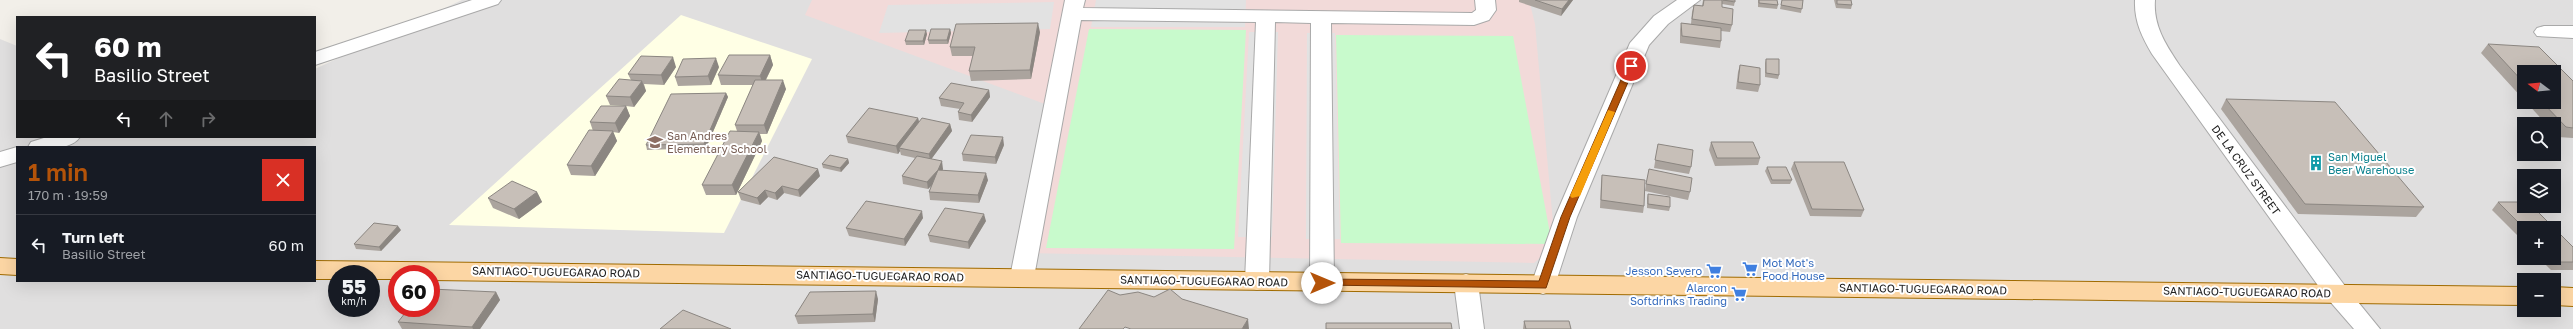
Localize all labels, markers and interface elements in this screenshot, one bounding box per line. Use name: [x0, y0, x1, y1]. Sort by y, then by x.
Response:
text: 60 m: [94, 30, 161, 63]
icon: left: [28, 32, 80, 84]
pin: [1614, 49, 1648, 83]
icon: arrive: [1620, 55, 1642, 77]
text: Basilio Street: [94, 64, 210, 86]
north arrow: [2517, 65, 2561, 109]
map controls: [2517, 65, 2561, 317]
icon: left: [113, 108, 135, 130]
icon: ahead: [155, 108, 177, 130]
icon: right: [197, 108, 219, 130]
button: search: [2517, 117, 2561, 161]
street label: DE LA CRUZ STREET: [2209, 122, 2283, 217]
place label: San Andres Elementary School: [667, 129, 767, 155]
school or university icon: San Andres Elementary School: [646, 133, 664, 151]
place label: San Miguel Beer Warehouse: [2328, 150, 2414, 176]
building icon: San Miguel Beer Warehouse: [2307, 154, 2325, 172]
text: 1 min: [28, 157, 88, 186]
button: close: [262, 159, 304, 201]
button: layers: [2517, 169, 2561, 213]
text: 170 m · 19:59: [28, 187, 108, 203]
button: +: [2517, 221, 2561, 265]
text: Turn left: [62, 228, 124, 246]
icon: left: [28, 234, 50, 256]
text: 60 m: [269, 236, 304, 254]
text: Basilio Street: [62, 246, 146, 262]
place label: Mot Mot's Food House: [1762, 256, 1825, 282]
supermarket icon: Mot Mot's Food House: [1741, 260, 1759, 278]
position arrow: [1301, 262, 1343, 304]
supermarket icon: Jesson Severo: [1705, 262, 1723, 280]
street label: SANTIAGO-TUGUEGARAO ROAD: [472, 264, 640, 279]
place label: Jesson Severo: [1625, 264, 1702, 277]
speed limit sign: 60: [388, 265, 440, 317]
street label: SANTIAGO-TUGUEGARAO ROAD: [796, 268, 964, 283]
street label: SANTIAGO-TUGUEGARAO ROAD: [1120, 273, 1288, 288]
button: −: [2517, 273, 2561, 317]
text: 55: [342, 274, 366, 298]
place label: Alarcon Softdrinks Trading: [1630, 281, 1727, 307]
street label: SANTIAGO-TUGUEGARAO ROAD: [1839, 281, 2007, 296]
street label: SANTIAGO-TUGUEGARAO ROAD: [2163, 284, 2331, 299]
supermarket icon: Alarcon Softdrinks Trading: [1730, 285, 1748, 303]
text: km/h: [341, 295, 367, 307]

